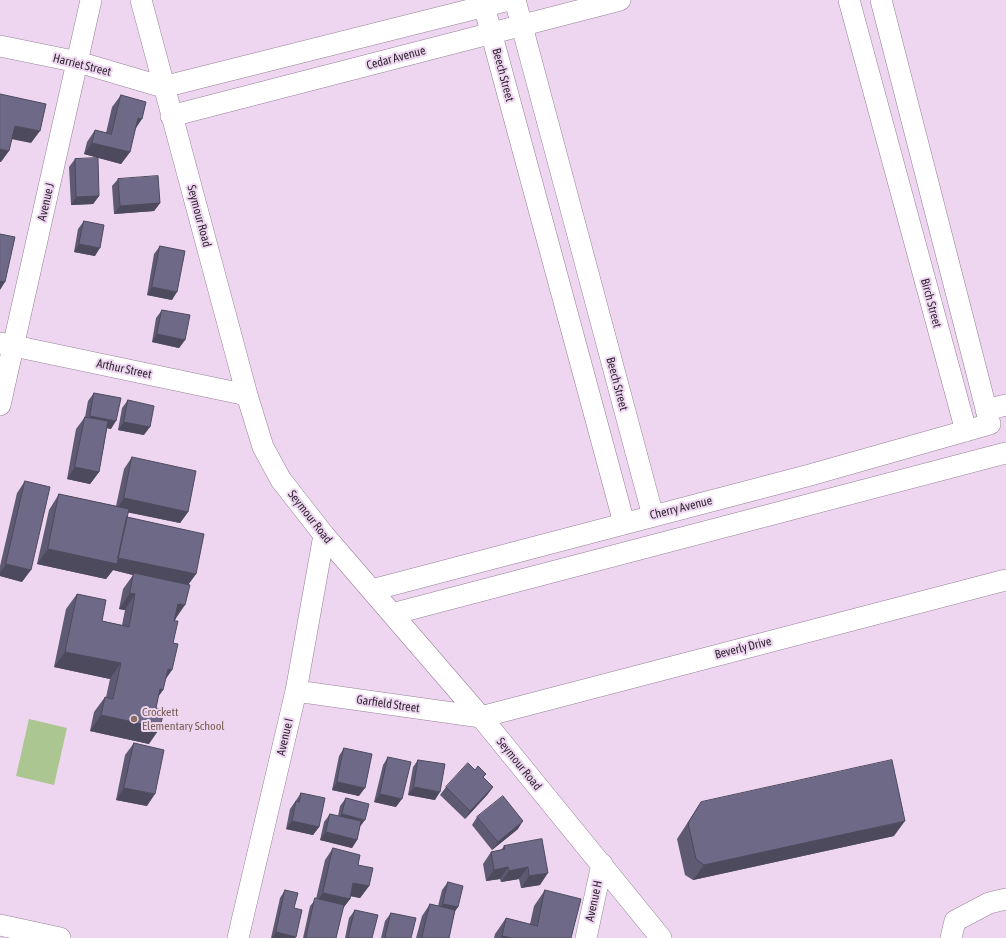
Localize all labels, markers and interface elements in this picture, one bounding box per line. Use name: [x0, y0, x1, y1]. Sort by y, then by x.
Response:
street label: Cedar Avenue: [365, 43, 427, 73]
street label: Beech Street: [489, 47, 517, 103]
street label: Harriet Street: [52, 51, 112, 79]
street label: Avenue J: [35, 182, 57, 222]
street label: Seymour Road: [184, 183, 214, 249]
street label: Birch Street: [918, 277, 944, 329]
street label: Arthur Street: [95, 356, 153, 382]
street label: Beech Street: [603, 356, 631, 412]
street label: Seymour Road: [285, 488, 335, 546]
street label: Cherry Avenue: [648, 493, 714, 523]
street label: Beverly Drive: [713, 634, 773, 662]
street label: Garfield Street: [356, 692, 420, 716]
place label: Crockett Elementary School: [142, 705, 224, 733]
marker: Crockett Elementary School: [129, 714, 139, 724]
street label: Avenue I: [274, 717, 296, 757]
street label: Seymour Road: [493, 735, 545, 793]
street label: Avenue H: [583, 879, 605, 923]

